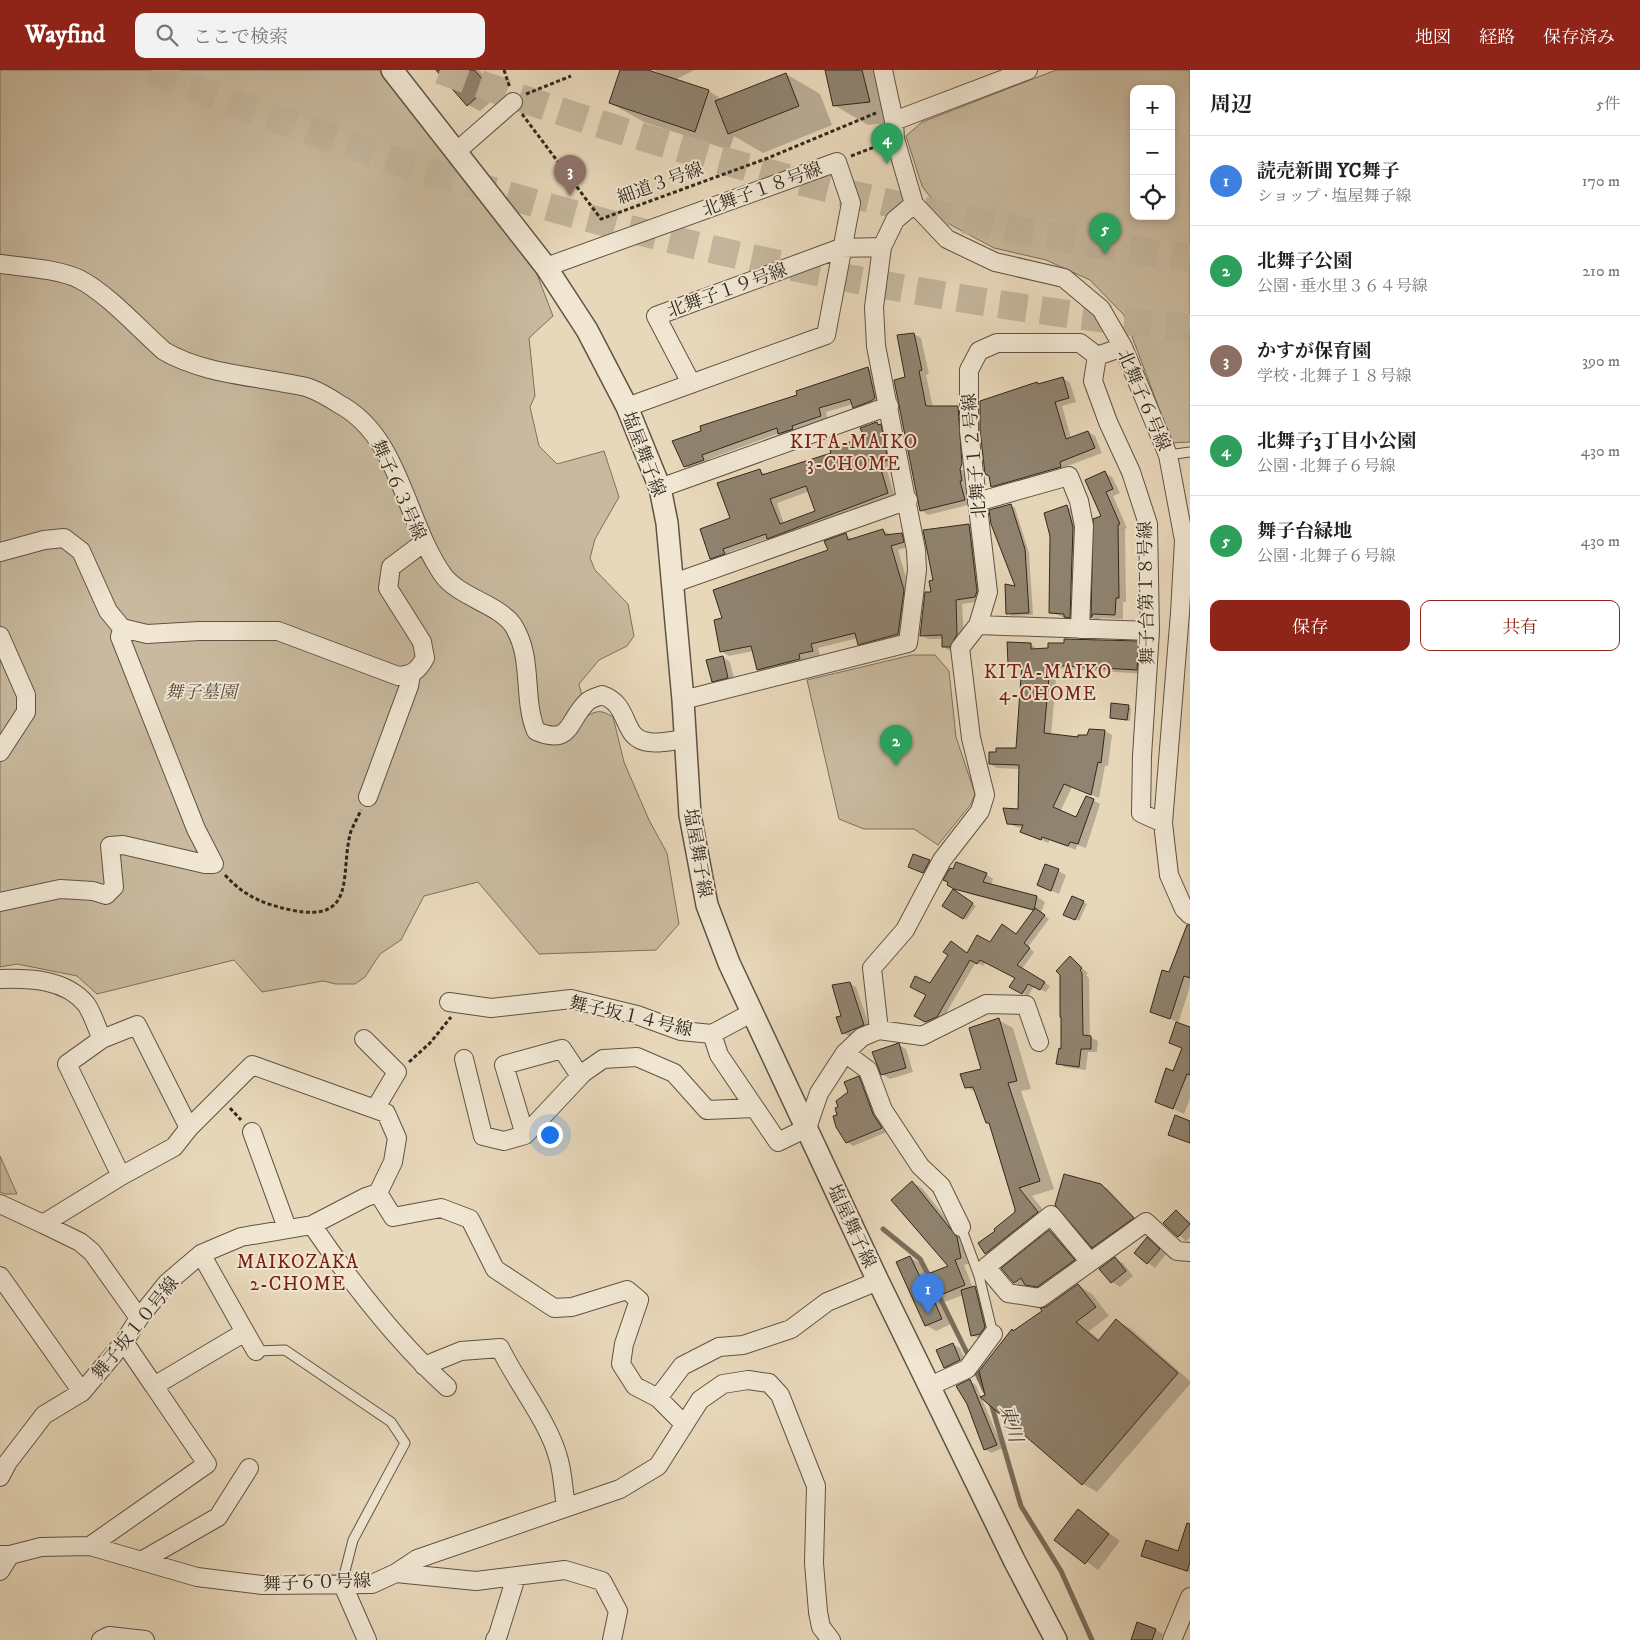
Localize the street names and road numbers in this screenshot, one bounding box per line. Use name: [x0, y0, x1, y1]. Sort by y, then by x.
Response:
street label: 細道３号線: [614, 158, 706, 210]
street label: 北舞子１８号線: [699, 158, 825, 222]
street label: 北舞子１９号線: [664, 259, 790, 323]
street label: 北舞子６号線: [1112, 346, 1174, 454]
street label: 北舞子１２号線: [959, 392, 991, 520]
street label: 塩屋舞子線: [617, 408, 669, 500]
street label: 舞子６３号線: [366, 437, 430, 544]
street label: 舞子台第１８号線: [1135, 521, 1159, 665]
street label: 塩屋舞子線: [678, 807, 716, 899]
street label: 舞子坂１４号線: [567, 992, 695, 1042]
street label: 塩屋舞子線: [822, 1181, 880, 1272]
street label: 舞子坂１０号線: [88, 1273, 184, 1385]
street label: 舞子６０号線: [263, 1570, 371, 1596]

